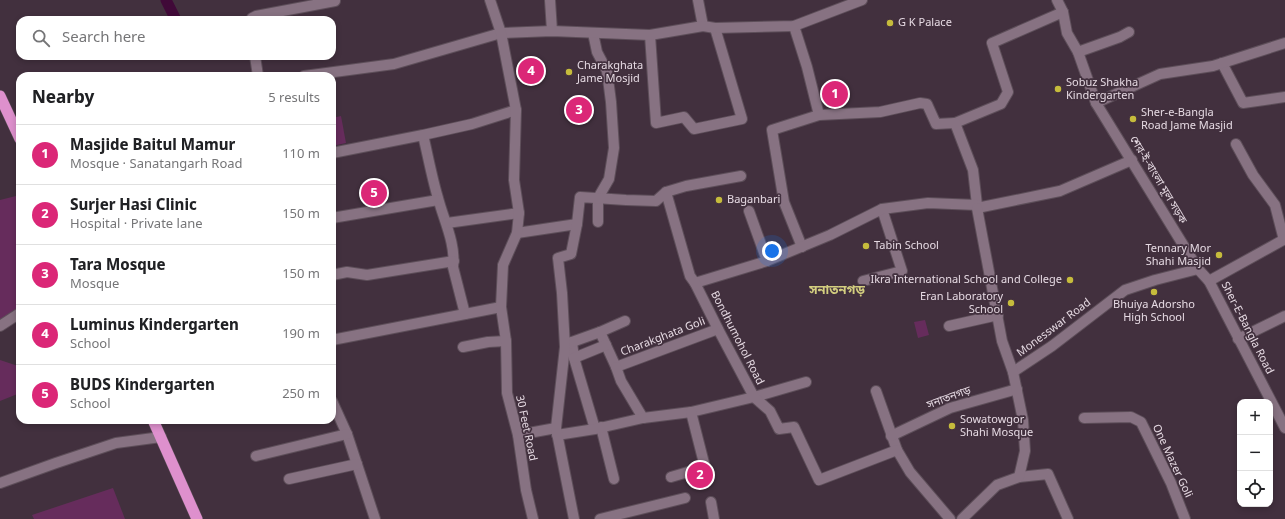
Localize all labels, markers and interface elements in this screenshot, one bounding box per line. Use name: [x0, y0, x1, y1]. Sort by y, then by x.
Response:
search box: [16, 16, 336, 60]
place label: G K Palace: [898, 16, 952, 30]
marker: G K Palace: [885, 18, 895, 28]
icon: search: [30, 27, 52, 49]
text: Search here: [62, 28, 145, 48]
pin: 4: [518, 56, 544, 86]
place label: Charakghata Jame Mosjid: [576, 59, 643, 86]
marker: Charakghata Jame Mosjid: [564, 67, 574, 77]
place label: Sobuz Shakha Kindergarten: [1066, 76, 1138, 103]
pin: 1: [822, 79, 848, 109]
marker: Sobuz Shakha Kindergarten: [1053, 84, 1063, 94]
text: Nearby: [32, 87, 94, 110]
text: 5 results: [268, 90, 320, 107]
pin: 3: [566, 95, 592, 125]
place label: Sher-e-Bangla Road Jame Masjid: [1141, 106, 1233, 133]
marker: Sher-e-Bangla Road Jame Masjid: [1128, 114, 1138, 124]
street label: শের-ই-বাংলা মূল সড়ক: [1126, 134, 1190, 227]
text: Masjide Baitul Mamur: [70, 136, 235, 156]
text: 1: [41, 146, 49, 163]
text: 110 m: [282, 146, 320, 163]
text: Mosque · Sanatangarh Road: [70, 156, 243, 173]
pin: 5: [361, 178, 387, 208]
place label: Baganbari: [727, 193, 780, 207]
marker: Baganbari: [714, 195, 724, 205]
text: Surjer Hasi Clinic: [70, 196, 197, 216]
text: 2: [41, 206, 49, 223]
text: 150 m: [282, 206, 320, 223]
text: Hospital · Private lane: [70, 216, 203, 233]
place label: Tabin School: [874, 239, 939, 253]
your location: [762, 241, 782, 261]
marker: Tabin School: [861, 241, 871, 251]
place label: Tennary Mor Shahi Masjid: [1145, 242, 1211, 269]
marker: Tennary Mor Shahi Masjid: [1214, 250, 1224, 260]
text: Tara Mosque: [70, 256, 166, 276]
text: 3: [41, 266, 49, 283]
text: 150 m: [282, 266, 320, 283]
place label: Ikra International School and College: [871, 273, 1062, 287]
marker: Ikra International School and College: [1065, 275, 1075, 285]
text: Mosque: [70, 276, 119, 293]
street label: Sher-E-Bangla Road: [1218, 279, 1276, 377]
district label: সনাতনগড়: [808, 282, 865, 299]
marker: Bhuiya Adorsho High School: [1149, 287, 1159, 297]
street label: Bondhumohol Road: [707, 289, 767, 387]
place label: Eran Laboratory School: [920, 290, 1003, 317]
street label: Monesswar Road: [1014, 296, 1094, 360]
marker: Eran Laboratory School: [1006, 298, 1016, 308]
place label: Bhuiya Adorsho High School: [1113, 298, 1195, 325]
street label: Charakghata Goli: [619, 314, 707, 360]
text: Luminus Kindergarten: [70, 316, 239, 336]
text: 4: [41, 326, 49, 343]
text: 190 m: [282, 326, 320, 343]
text: School: [70, 336, 111, 353]
text: BUDS Kindergarten: [70, 376, 215, 396]
street label: সনাতনগড়: [924, 384, 973, 413]
text: 5: [41, 386, 49, 403]
text: 250 m: [282, 386, 320, 403]
street label: 30 Feet Road: [512, 394, 540, 462]
text: School: [70, 396, 111, 413]
map controls: [1237, 399, 1273, 507]
button: +: [1237, 399, 1273, 435]
place label: Sowatowgor Shahi Mosque: [960, 413, 1033, 440]
marker: Sowatowgor Shahi Mosque: [947, 421, 957, 431]
street label: One Mazer Goli: [1149, 422, 1195, 500]
button: −: [1237, 435, 1273, 471]
pin: 2: [687, 460, 713, 490]
button: locate: [1237, 471, 1273, 507]

